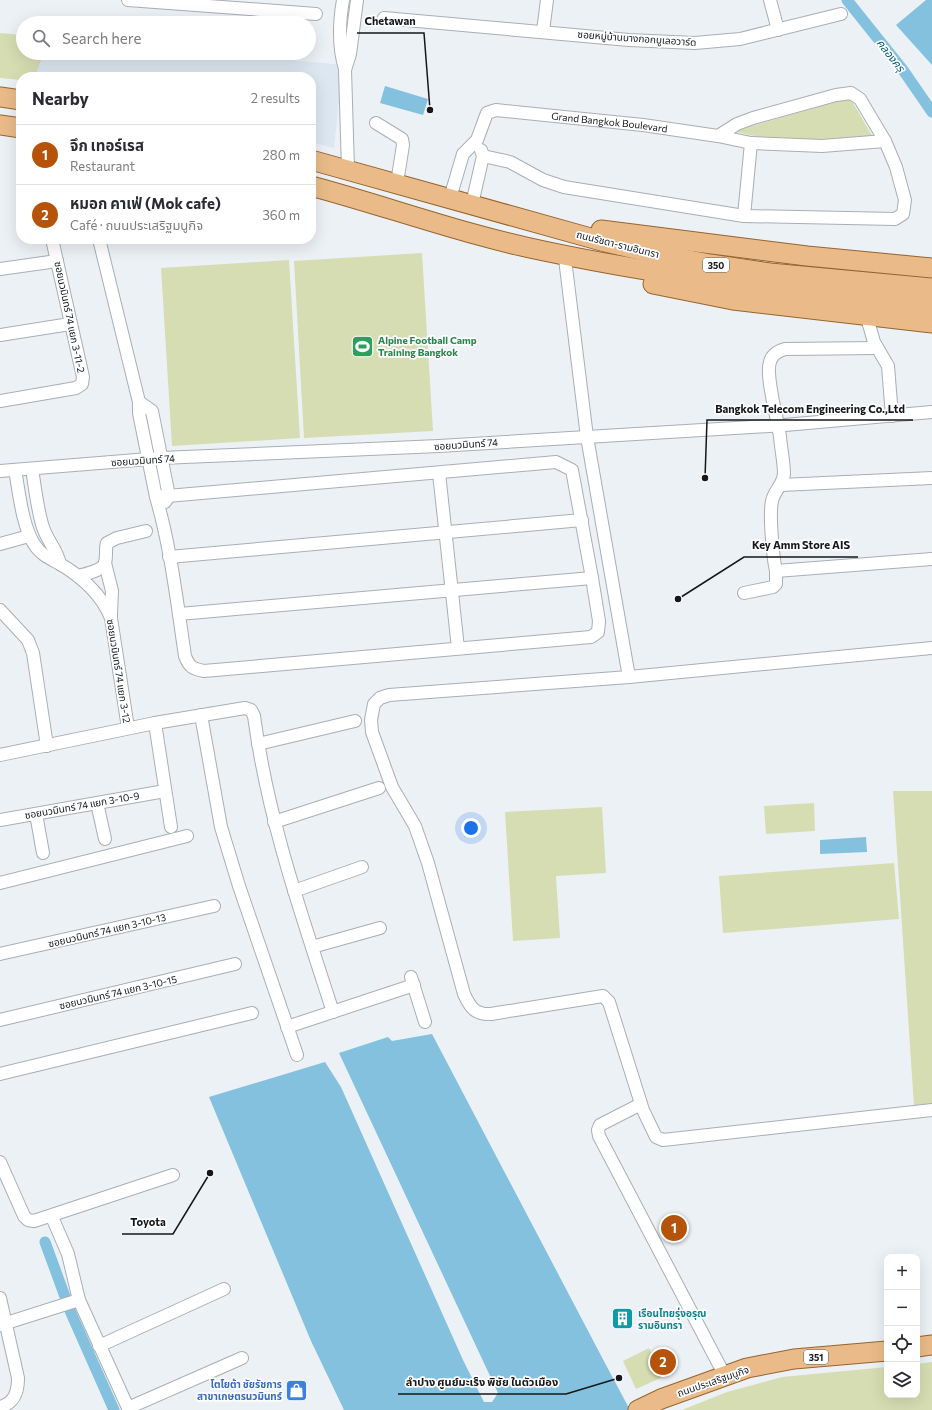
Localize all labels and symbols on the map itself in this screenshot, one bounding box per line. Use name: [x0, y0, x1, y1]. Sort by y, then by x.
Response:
callout: Chetawan: [357, 10, 424, 33]
text: Chetawan: [364, 14, 416, 27]
street label: ซอยหมู่บ้านบางกอกบูเลอวาร์ด: [577, 28, 697, 49]
water label: คลองครุ: [874, 36, 909, 76]
street label: Grand Bangkok Boulevard: [551, 110, 669, 135]
street label: ถนนรัชดา-รามอินทรา: [575, 228, 661, 260]
road number: 350: [703, 258, 729, 272]
street label: ซอยนวมินทร์ 74 แยก 3-11-2: [52, 260, 88, 374]
sports icon: Alpine Football Camp Training Bangkok: [350, 333, 376, 359]
place label: Alpine Football Camp Training Bangkok: [378, 334, 477, 358]
callout: Bangkok Telecom Engineering Co.,Ltd: [707, 397, 913, 420]
text: Bangkok Telecom Engineering Co.,Ltd: [715, 402, 905, 415]
street label: ซอยนวมินทร์ 74: [434, 436, 498, 452]
street label: ซอยนวมินทร์ 74: [111, 452, 175, 468]
callout: Key Amm Store AIS: [744, 534, 858, 557]
text: Key Amm Store AIS: [752, 538, 850, 551]
street label: ซอยนวมินทร์ 74 แยก 3-12: [105, 618, 133, 724]
street label: ซอยนวมินทร์ 74 แยก 3-10-9: [24, 789, 140, 821]
your location: [461, 818, 481, 838]
street label: ซอยนวมินทร์ 74 แยก 3-10-13: [47, 911, 167, 949]
street label: ซอยนวมินทร์ 74 แยก 3-10-15: [58, 973, 178, 1011]
callout: Toyota: [122, 1211, 173, 1234]
pin: 1: [661, 1213, 687, 1243]
text: Toyota: [130, 1215, 166, 1228]
building icon: เรือนไทยรุ่งอรุณ รามอินทรา: [610, 1306, 636, 1332]
place label: เรือนไทยรุ่งอรุณ รามอินทรา: [638, 1307, 706, 1331]
pin: 2: [650, 1347, 676, 1377]
road number: 351: [804, 1350, 828, 1364]
street label: ถนนประเสริฐมนูกิจ: [676, 1363, 751, 1400]
callout: ลำปาง ศูนย์มะเร็ง พิชัย ในตัวเมือง: [398, 1371, 566, 1394]
text: ลำปาง ศูนย์มะเร็ง พิชัย ในตัวเมือง: [406, 1375, 558, 1389]
shop icon: โตโยต้า ชัยรัชการ สาขาเกษตรนวมินทร์: [284, 1377, 310, 1403]
place label: โตโยต้า ชัยรัชการ สาขาเกษตรนวมินทร์: [197, 1378, 282, 1402]

